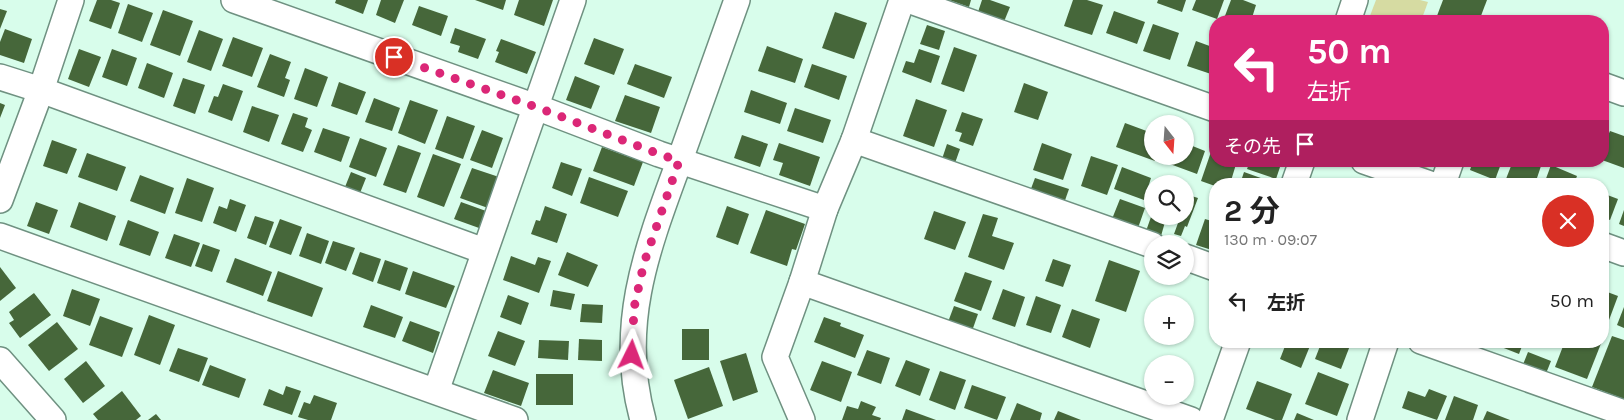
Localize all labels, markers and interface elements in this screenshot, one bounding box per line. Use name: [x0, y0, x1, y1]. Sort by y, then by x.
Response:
text: 50 m: [1307, 31, 1392, 72]
icon: left: [1224, 35, 1289, 100]
pin: [373, 36, 415, 78]
icon: arrive: [380, 43, 408, 71]
text: 左折: [1307, 79, 1351, 105]
north arrow: [1144, 115, 1194, 165]
map controls: [1144, 115, 1194, 405]
icon: arrive: [1291, 130, 1319, 158]
text: その先: [1224, 136, 1281, 158]
button: search: [1144, 175, 1194, 225]
text: 2 分: [1224, 193, 1280, 229]
button: close: [1542, 195, 1594, 247]
text: 130 m · 09:07: [1224, 230, 1317, 249]
button: layers: [1144, 235, 1194, 285]
icon: left: [1224, 287, 1252, 315]
text: 50 m: [1550, 290, 1594, 312]
text: 左折: [1267, 292, 1305, 314]
button: +: [1144, 295, 1194, 345]
position arrow: [605, 328, 657, 380]
button: −: [1144, 355, 1194, 405]

